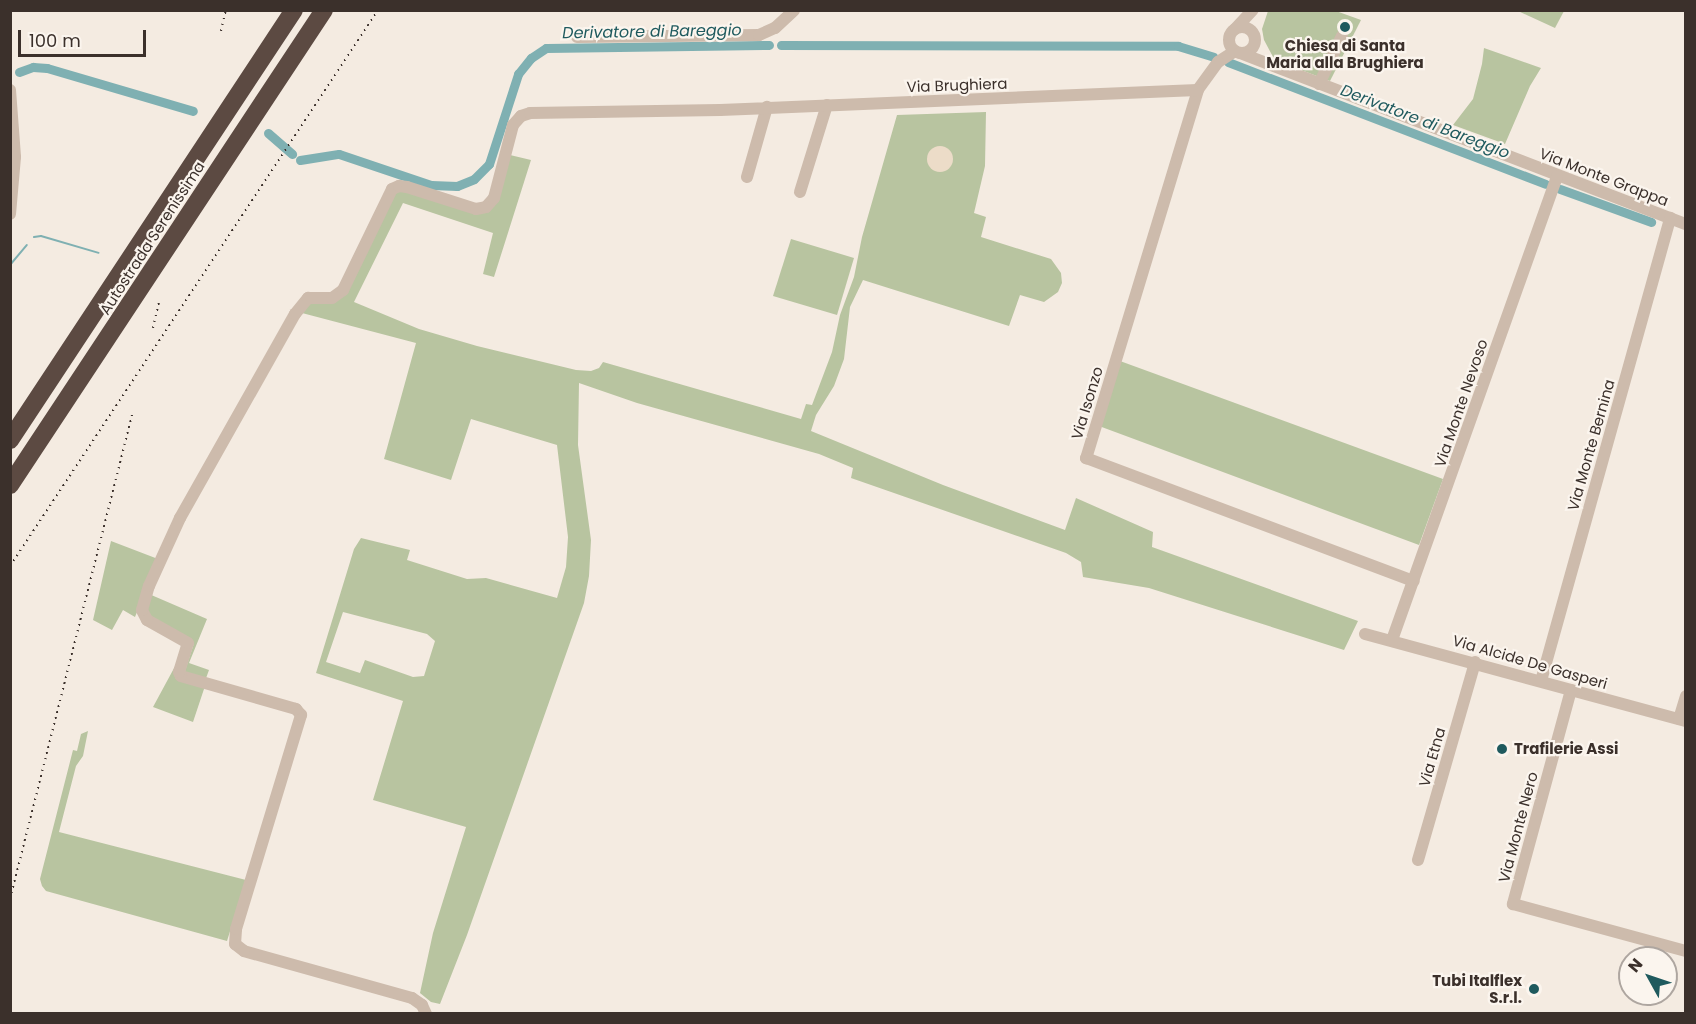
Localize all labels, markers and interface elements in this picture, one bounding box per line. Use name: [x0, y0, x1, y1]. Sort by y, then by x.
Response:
scale bar: [21, 18, 148, 56]
marker: Chiesa di Santa Maria alla Brughiera: [1338, 20, 1352, 34]
water label: Derivatore di Bareggio: [562, 21, 742, 43]
text: 100 m: [29, 28, 81, 53]
place label: Chiesa di Santa Maria alla Brughiera: [1266, 36, 1424, 71]
street label: Via Brughiera: [906, 74, 1008, 96]
water label: Derivatore di Bareggio: [1338, 81, 1512, 163]
street label: Via Monte Grappa: [1537, 144, 1671, 210]
street label: Autostrada Serenissima: [96, 158, 208, 318]
street label: Via Monte Nevoso: [1431, 337, 1491, 469]
street label: Via Isonzo: [1067, 364, 1107, 442]
street label: Via Monte Bernina: [1564, 377, 1618, 513]
street label: Via Alcide De Gasperi: [1450, 631, 1610, 693]
street label: Via Etna: [1415, 725, 1449, 789]
place label: Trafilerie Assi: [1514, 740, 1618, 758]
marker: Trafilerie Assi: [1495, 742, 1509, 756]
street label: Via Monte Nero: [1495, 770, 1541, 884]
north arrow: [1618, 946, 1678, 1006]
text: N: [1623, 953, 1648, 977]
place label: Tubi Italflex S.r.l.: [1432, 971, 1522, 1006]
marker: Tubi Italflex S.r.l.: [1527, 982, 1541, 996]

